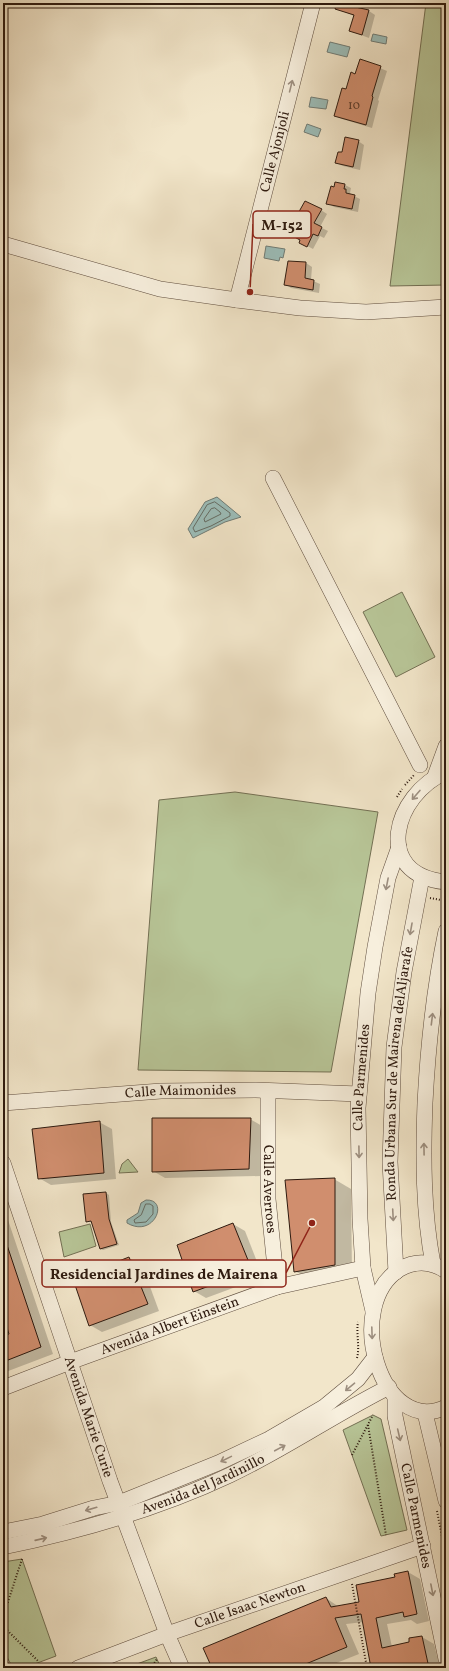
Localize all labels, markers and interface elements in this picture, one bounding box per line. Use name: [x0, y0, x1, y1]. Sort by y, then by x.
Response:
one-way arrow: [288, 80, 296, 93]
house number: 10: [348, 98, 360, 114]
street label: Calle Ajonjoli: [255, 109, 294, 194]
callout: M-152: [253, 211, 311, 238]
text: M-152: [261, 216, 303, 237]
one-way arrow: [411, 790, 420, 801]
one-way arrow: [382, 878, 390, 891]
one-way arrow: [407, 922, 415, 935]
street label: Ronda Urbana Sur de Mairena delAljarafe: [380, 944, 418, 1201]
one-way arrow: [428, 1013, 435, 1026]
street label: Calle Parmenides: [348, 1023, 375, 1131]
street label: Calle Maimonides: [124, 1081, 236, 1103]
one-way arrow: [420, 1143, 428, 1156]
street label: Calle Averroes: [259, 1145, 281, 1234]
one-way arrow: [355, 1145, 363, 1158]
one-way arrow: [389, 1208, 396, 1221]
callout: Residencial Jardines de Mairena: [42, 1260, 286, 1287]
text: Residencial Jardines de Mairena: [50, 1265, 278, 1286]
street label: Avenida Albert Einstein: [98, 1292, 242, 1360]
one-way arrow: [368, 1326, 376, 1339]
street label: Avenida Marie Curie: [59, 1354, 118, 1480]
one-way arrow: [344, 1382, 355, 1391]
one-way arrow: [395, 1429, 403, 1442]
one-way arrow: [273, 1444, 285, 1452]
street label: Avenida del Jardinillo: [139, 1450, 268, 1519]
one-way arrow: [220, 1456, 232, 1464]
street label: Calle Parmenides: [396, 1461, 436, 1570]
one-way arrow: [85, 1506, 98, 1513]
one-way arrow: [34, 1534, 47, 1542]
street label: Calle Isaac Newton: [192, 1578, 308, 1633]
one-way arrow: [428, 1583, 436, 1596]

